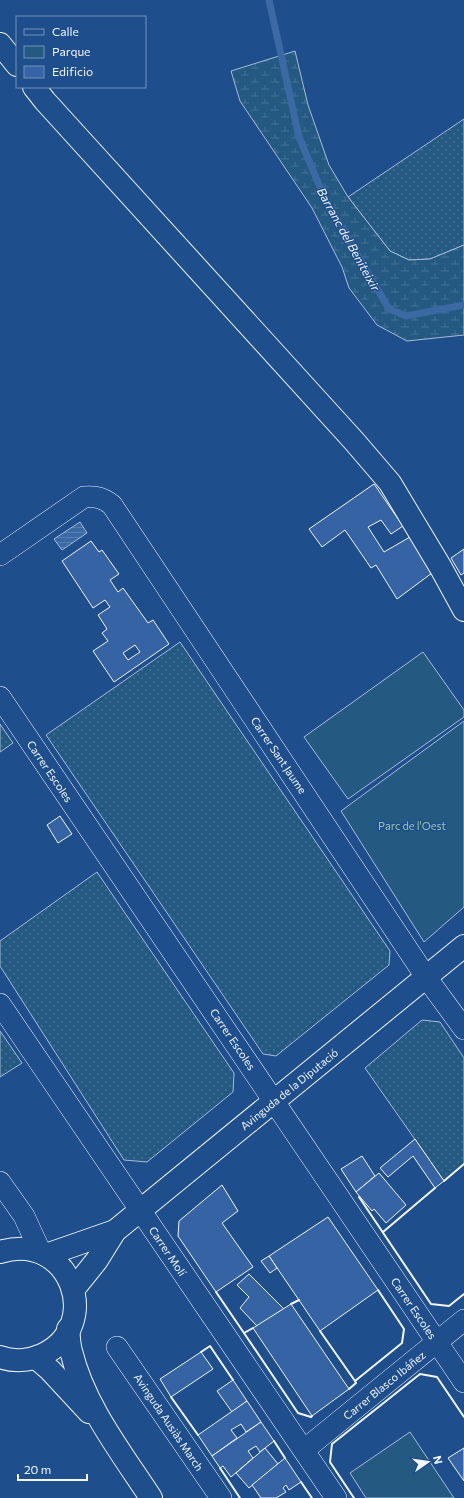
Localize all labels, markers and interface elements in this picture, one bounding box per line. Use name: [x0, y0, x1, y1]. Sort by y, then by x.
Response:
legend: [16, 16, 146, 88]
text: Calle: [52, 24, 79, 38]
text: Parque: [52, 44, 90, 58]
text: Edificio: [52, 64, 93, 78]
water label: Barranc del Beniteixir: [315, 185, 384, 294]
street label: Carrer Sant Jaume: [248, 714, 310, 797]
street label: Carrer Escoles: [25, 738, 75, 804]
park label: Parc de l'Oest: [378, 819, 446, 832]
street label: Carrer Escoles: [208, 1006, 258, 1072]
street label: Avinguda de la Diputació: [238, 1045, 341, 1132]
street label: Carrer Molí: [147, 1224, 190, 1279]
street label: Carrer Escoles: [389, 1275, 439, 1341]
street label: Carrer Blasco Ibáñez: [340, 1348, 428, 1422]
street label: Avinguda Ausiàs March: [132, 1371, 206, 1473]
north arrow: [408, 1442, 448, 1482]
text: N: [431, 1454, 445, 1465]
scale bar: [18, 1456, 87, 1482]
text: 20 m: [24, 1462, 51, 1476]

